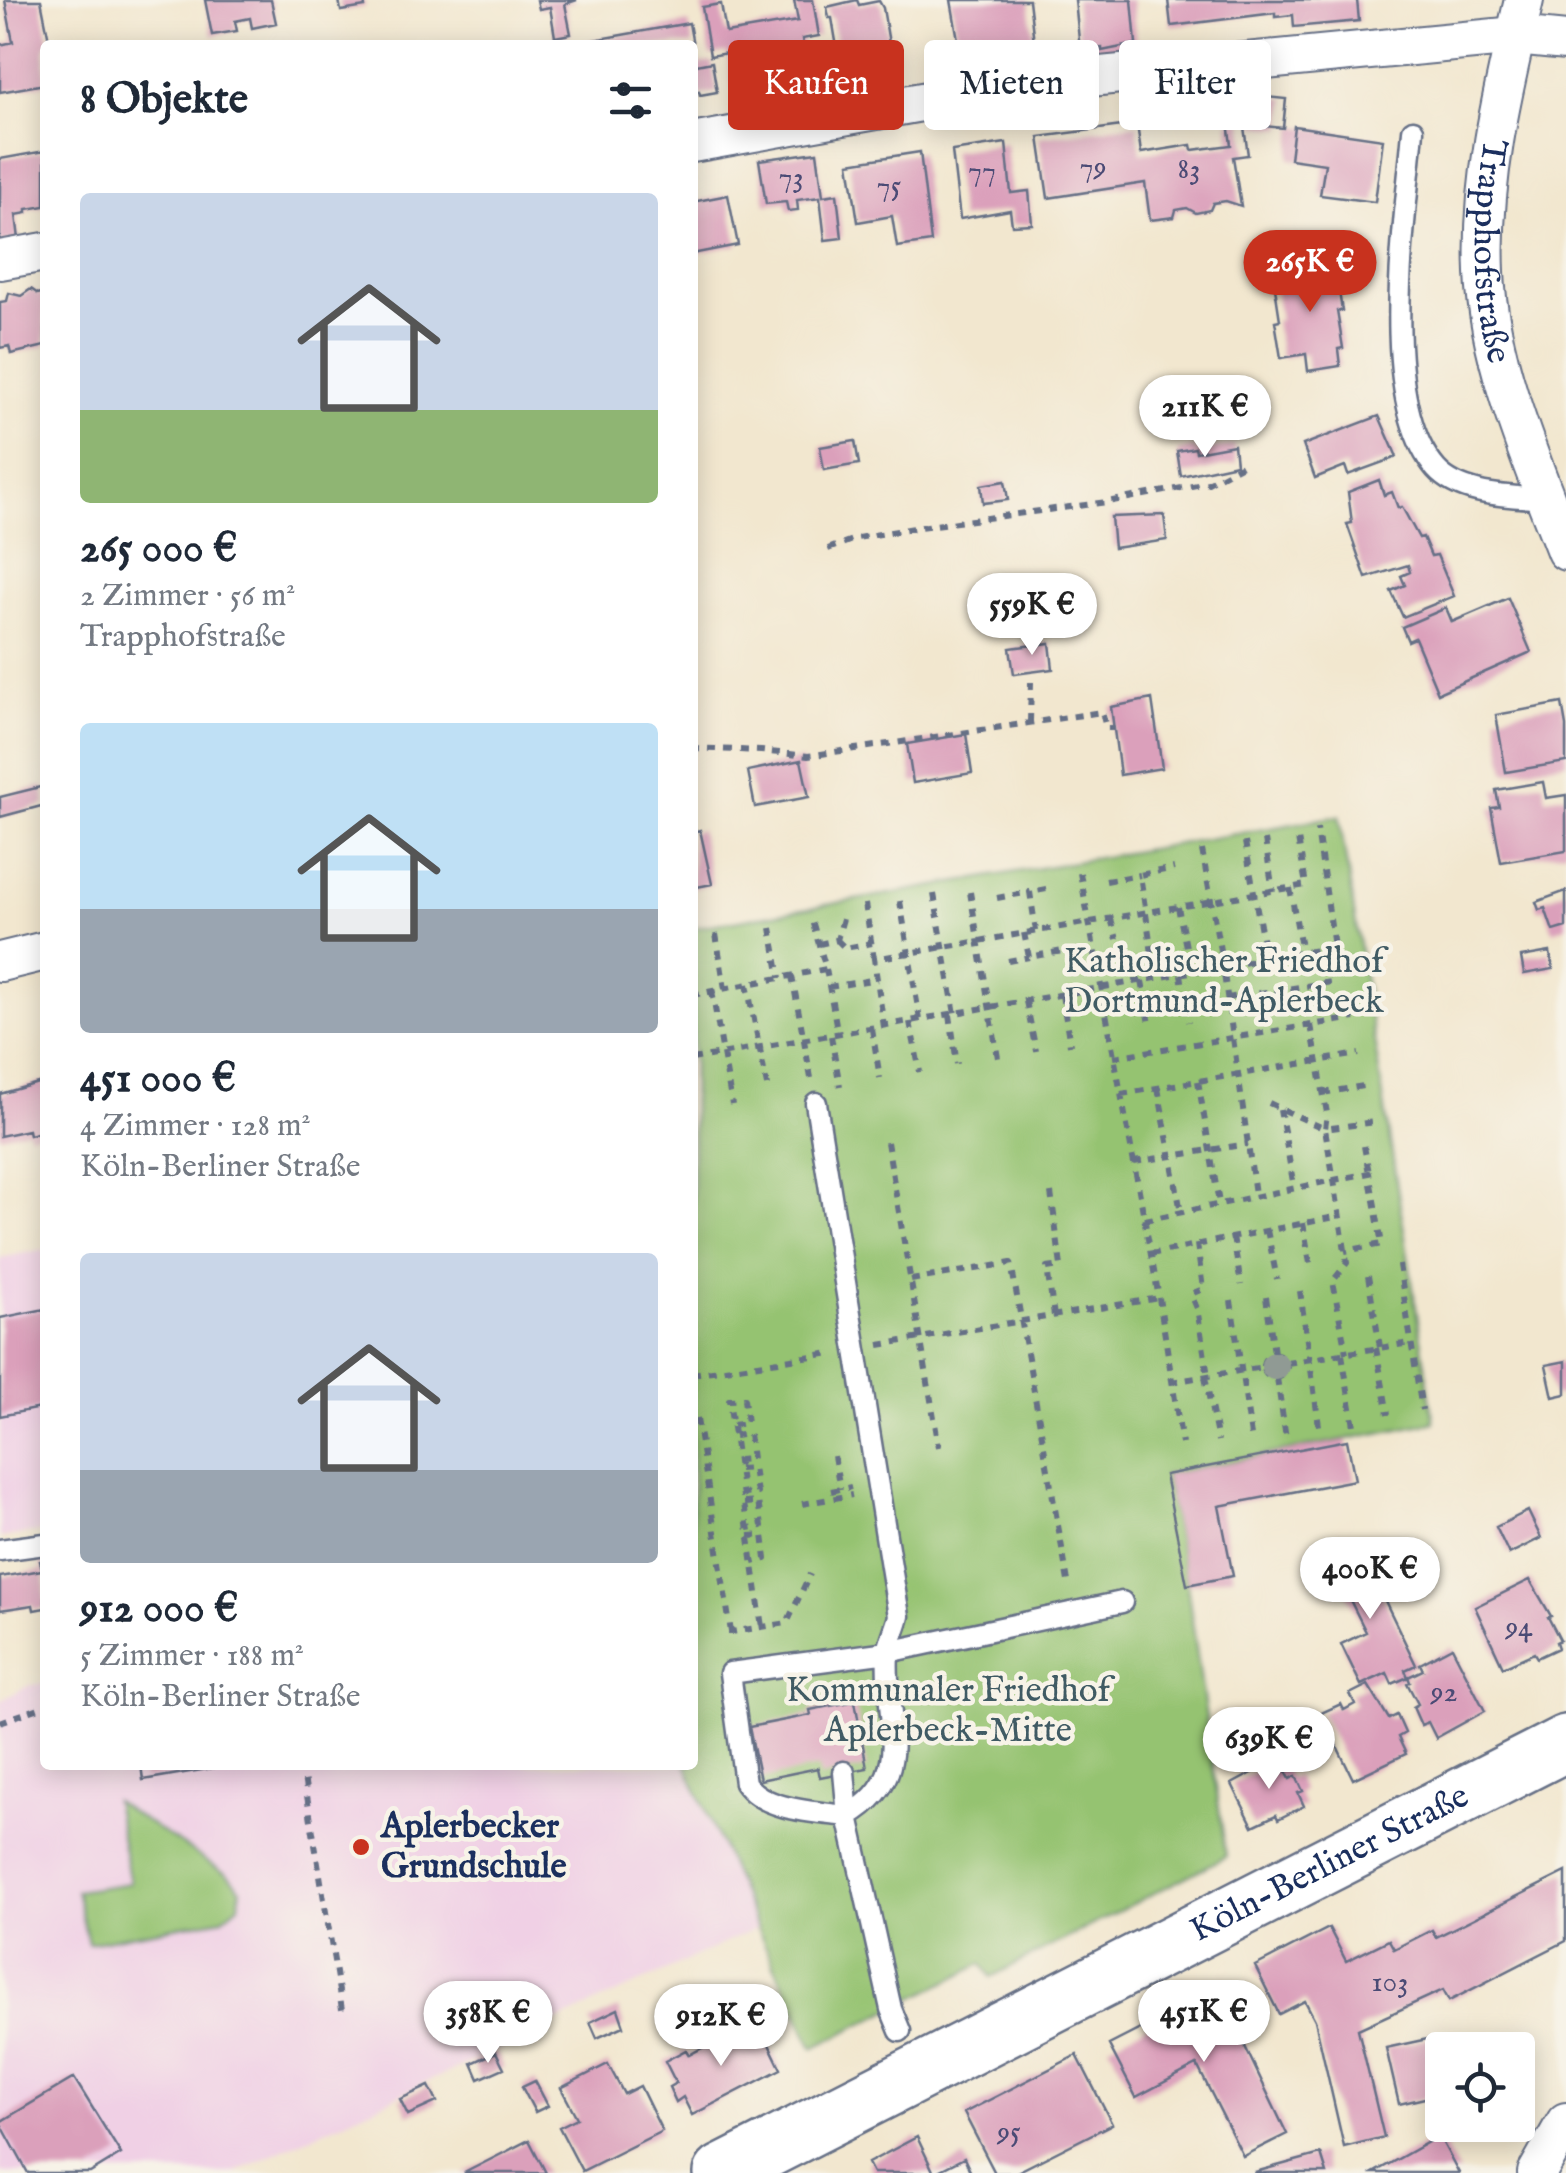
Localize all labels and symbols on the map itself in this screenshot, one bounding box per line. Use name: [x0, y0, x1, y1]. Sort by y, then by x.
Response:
street label: Trapphofstraße: [1462, 136, 1521, 368]
house number: 79: [1079, 149, 1107, 187]
house number: 83: [1178, 151, 1200, 189]
house number: 77: [968, 153, 996, 191]
house number: 73: [778, 159, 804, 197]
house number: 75: [877, 168, 902, 206]
pin: 265K €: [1229, 230, 1391, 315]
pin: 211K €: [1124, 375, 1286, 460]
pin: 559K €: [951, 573, 1113, 658]
park label: Katholischer Friedhof Dortmund-Aplerbeck: [1064, 940, 1389, 1025]
pin: 400K €: [1289, 1537, 1451, 1622]
house number: 94: [1504, 1609, 1533, 1647]
park label: Kommunaler Friedhof Aplerbeck-Mitte: [786, 1669, 1115, 1754]
house number: 92: [1429, 1674, 1458, 1712]
pin: 639K €: [1188, 1707, 1350, 1792]
street label: Köln-Berliner Straße: [1183, 1774, 1477, 1953]
place label: Aplerbecker Grundschule: [379, 1805, 567, 1890]
marker: Aplerbecker Grundschule: [350, 1836, 372, 1858]
house number: 103: [1372, 1964, 1408, 2002]
pin: 451K €: [1123, 1980, 1285, 2065]
pin: 358K €: [407, 1981, 569, 2066]
pin: 912K €: [640, 1984, 802, 2069]
house number: 95: [996, 2114, 1021, 2152]

